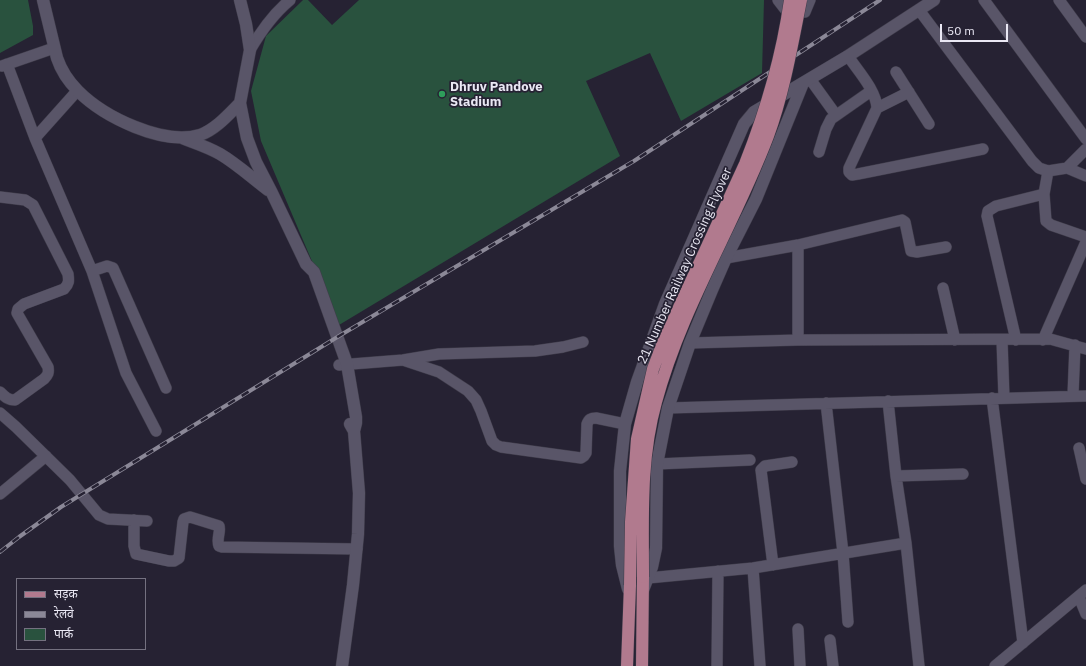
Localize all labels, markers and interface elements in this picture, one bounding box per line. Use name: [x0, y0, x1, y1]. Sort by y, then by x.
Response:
scale bar: [942, 16, 1010, 42]
text: 50 m: [947, 23, 975, 38]
place label: Dhruv Pandove Stadium: [450, 79, 543, 110]
marker: Dhruv Pandove Stadium: [437, 89, 447, 99]
street label: 21 Number Railway Crossing Flyover: [635, 166, 735, 366]
legend: [16, 578, 146, 650]
text: सड़क: [54, 586, 78, 601]
text: रेलवे: [54, 606, 74, 621]
text: पार्क: [54, 626, 73, 641]

